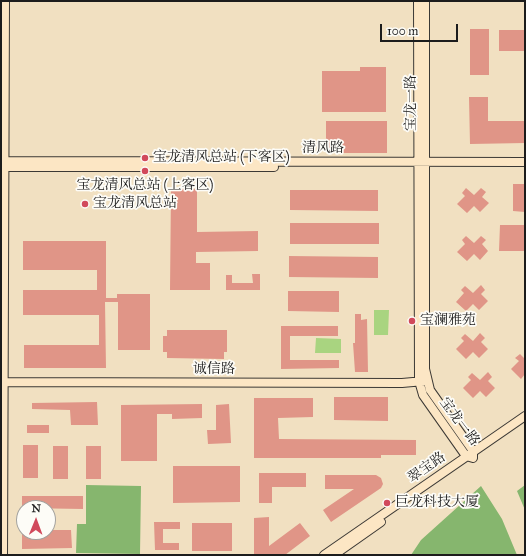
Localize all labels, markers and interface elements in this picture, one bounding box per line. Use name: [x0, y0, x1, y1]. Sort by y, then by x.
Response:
scale bar: [382, 16, 460, 42]
text: 100 m: [387, 24, 418, 38]
street label: 宝龙一路: [404, 75, 420, 131]
street label: 清风路: [302, 141, 344, 157]
place label: 宝龙清风总站 (下客区): [153, 150, 290, 166]
marker: 宝龙清风总站 (下客区): [140, 153, 150, 163]
marker: 宝龙清风总站 (上客区): [140, 166, 150, 176]
place label: 宝龙清风总站 (上客区): [77, 178, 213, 194]
place label: 宝龙清风总站: [93, 196, 177, 212]
marker: 宝龙清风总站: [80, 199, 90, 209]
place label: 宝澜雅苑: [420, 313, 476, 329]
marker: 宝澜雅苑: [407, 316, 417, 326]
street label: 诚信路: [193, 362, 235, 378]
street label: 宝龙一路: [435, 395, 483, 449]
street label: 翠宝路: [405, 449, 449, 487]
place label: 巨龙科技大厦: [395, 495, 479, 511]
marker: 巨龙科技大厦: [382, 498, 392, 508]
north arrow: [16, 500, 56, 540]
text: N: [31, 502, 41, 515]

